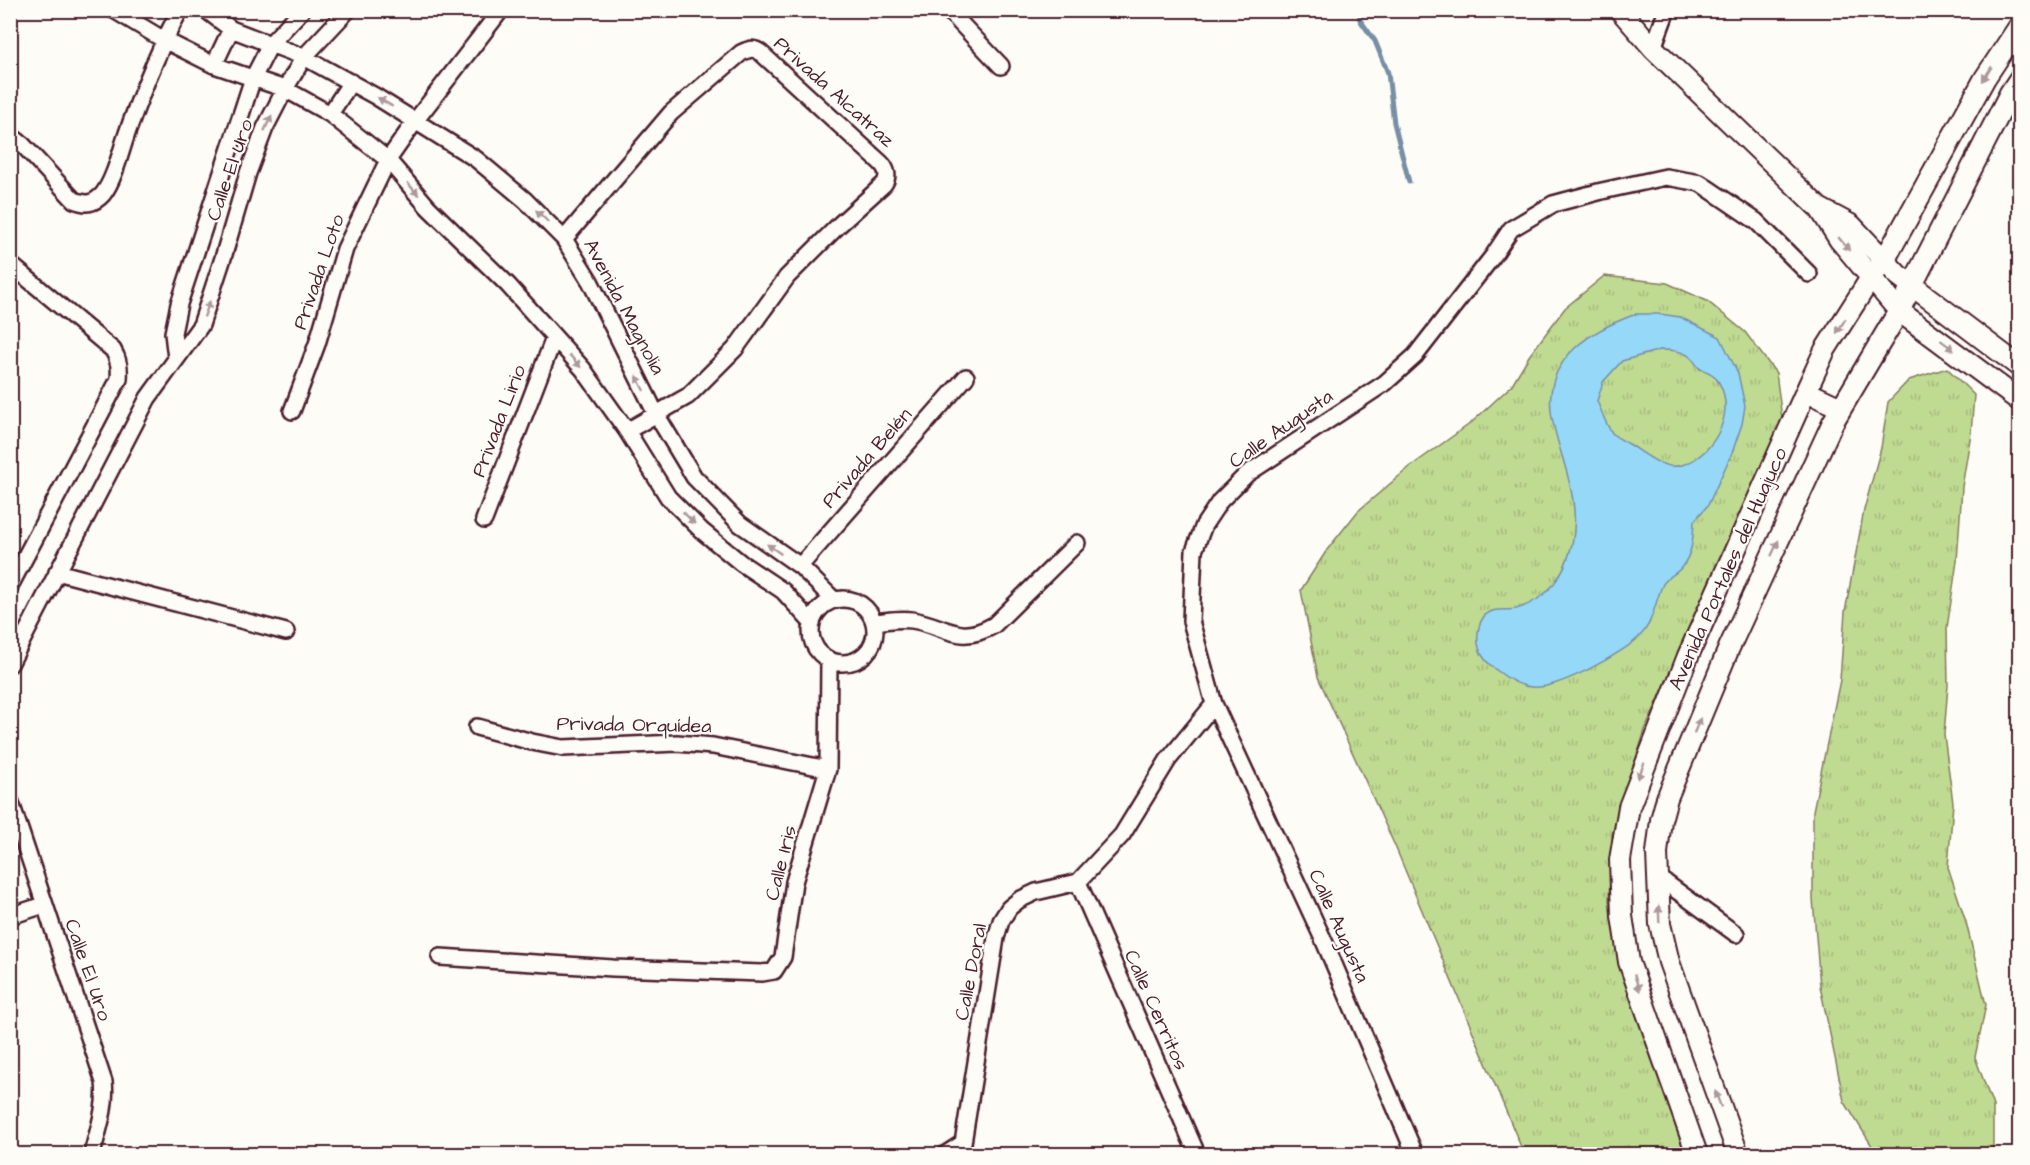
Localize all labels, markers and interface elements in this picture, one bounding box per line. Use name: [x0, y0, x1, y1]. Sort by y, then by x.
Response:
street label: Privada Alcatraz: [767, 30, 901, 154]
one-way arrow: [1982, 66, 1993, 82]
one-way arrow: [377, 96, 393, 107]
street label: Calle El Uro: [200, 115, 260, 225]
one-way arrow: [263, 115, 272, 132]
one-way arrow: [406, 181, 419, 197]
one-way arrow: [535, 210, 549, 224]
street label: Privada Loto: [286, 211, 352, 333]
street label: Avenida Magnolia: [576, 234, 672, 380]
one-way arrow: [1837, 236, 1850, 251]
one-way arrow: [202, 299, 212, 317]
one-way arrow: [1835, 317, 1846, 334]
one-way arrow: [1938, 339, 1954, 351]
one-way arrow: [568, 353, 581, 368]
street label: Privada Lirio: [465, 361, 533, 481]
one-way arrow: [636, 374, 646, 392]
street label: Calle Augusta: [1223, 383, 1339, 476]
street label: Privada Belén: [815, 402, 919, 514]
street label: Avenida Portales del Huajuco: [1662, 443, 1794, 695]
one-way arrow: [682, 511, 696, 525]
one-way arrow: [1771, 539, 1780, 556]
one-way arrow: [766, 543, 782, 555]
street label: Privada Orquídea: [556, 710, 712, 740]
one-way arrow: [1692, 717, 1702, 735]
one-way arrow: [1636, 763, 1646, 781]
street label: Calle Iris: [758, 822, 804, 904]
street label: Calle Augusta: [1301, 865, 1376, 987]
one-way arrow: [1655, 905, 1664, 924]
street label: Calle El Uro: [58, 915, 118, 1025]
street label: Calle Doral: [948, 921, 994, 1023]
street label: Calle Cerritos: [1117, 945, 1195, 1075]
one-way arrow: [1632, 974, 1642, 992]
one-way arrow: [1713, 1090, 1723, 1108]

